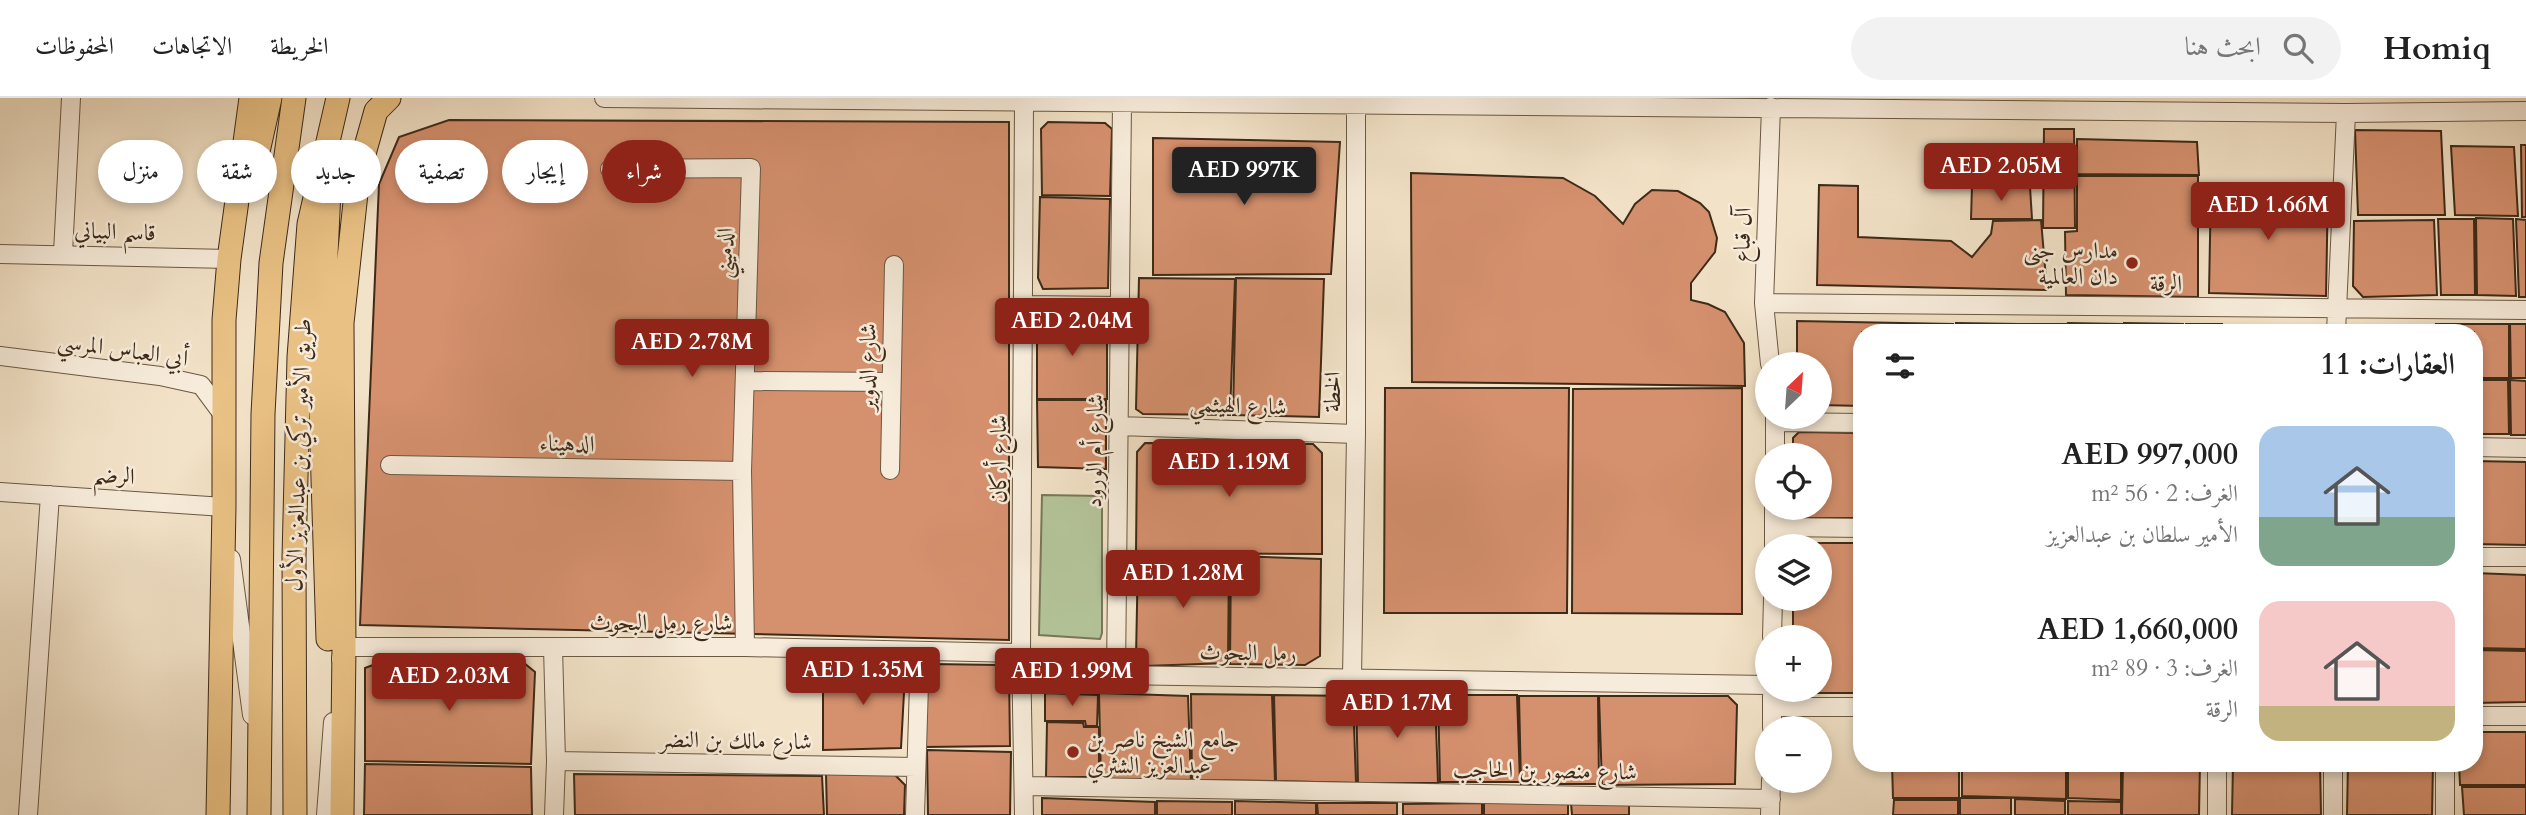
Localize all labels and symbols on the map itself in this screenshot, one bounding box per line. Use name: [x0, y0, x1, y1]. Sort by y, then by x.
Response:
pin: AED 2.05M: [1921, 144, 2081, 203]
pin: AED 997K: [1172, 148, 1316, 207]
pin: AED 1.66M: [2188, 183, 2348, 242]
street label: آل قباع: [1726, 204, 1763, 263]
street label: قاسم البياني: [73, 215, 156, 255]
street label: الدميني: [708, 227, 746, 279]
place label: مدارس جنى دان العالمية: [2023, 235, 2118, 292]
marker: مدارس جنى دان العالمية: [2124, 255, 2140, 271]
street label: الرقة: [2150, 268, 2182, 299]
pin: AED 2.04M: [992, 299, 1152, 358]
street label: طريق الأمير تركي بن عبدالعزيز الأول: [277, 318, 322, 592]
pin: AED 2.78M: [612, 320, 772, 379]
street label: شارع الدوير: [851, 323, 888, 413]
street label: أبي العباس المرسي: [55, 324, 191, 380]
north arrow: [1755, 352, 1832, 429]
street label: الخطة: [1317, 372, 1348, 412]
street label: شارع الهيثمي: [1189, 388, 1287, 429]
street label: شارع أم الورود: [1077, 394, 1115, 508]
street label: شارع أركان: [982, 415, 1018, 503]
street label: الدهيناء: [539, 428, 595, 459]
pin: AED 1.19M: [1149, 440, 1309, 499]
street label: الرضم: [91, 459, 136, 499]
pin: AED 1.28M: [1103, 550, 1263, 610]
street label: شارع رمل البحوث: [589, 607, 733, 642]
street label: رمل البحوث: [1199, 636, 1297, 670]
pin: AED 1.35M: [783, 648, 943, 707]
pin: AED 1.99M: [992, 648, 1152, 708]
pin: AED 2.03M: [369, 654, 529, 713]
pin: AED 1.7M: [1325, 680, 1469, 740]
street label: شارع مالك بن النضر: [658, 724, 812, 761]
place label: جامع الشيخ ناصر بن عبدالعزيز الشثري: [1087, 724, 1239, 784]
marker: جامع الشيخ ناصر بن عبدالعزيز الشثري: [1065, 744, 1081, 760]
street label: شارع منصور بن الحاجب: [1453, 753, 1637, 792]

